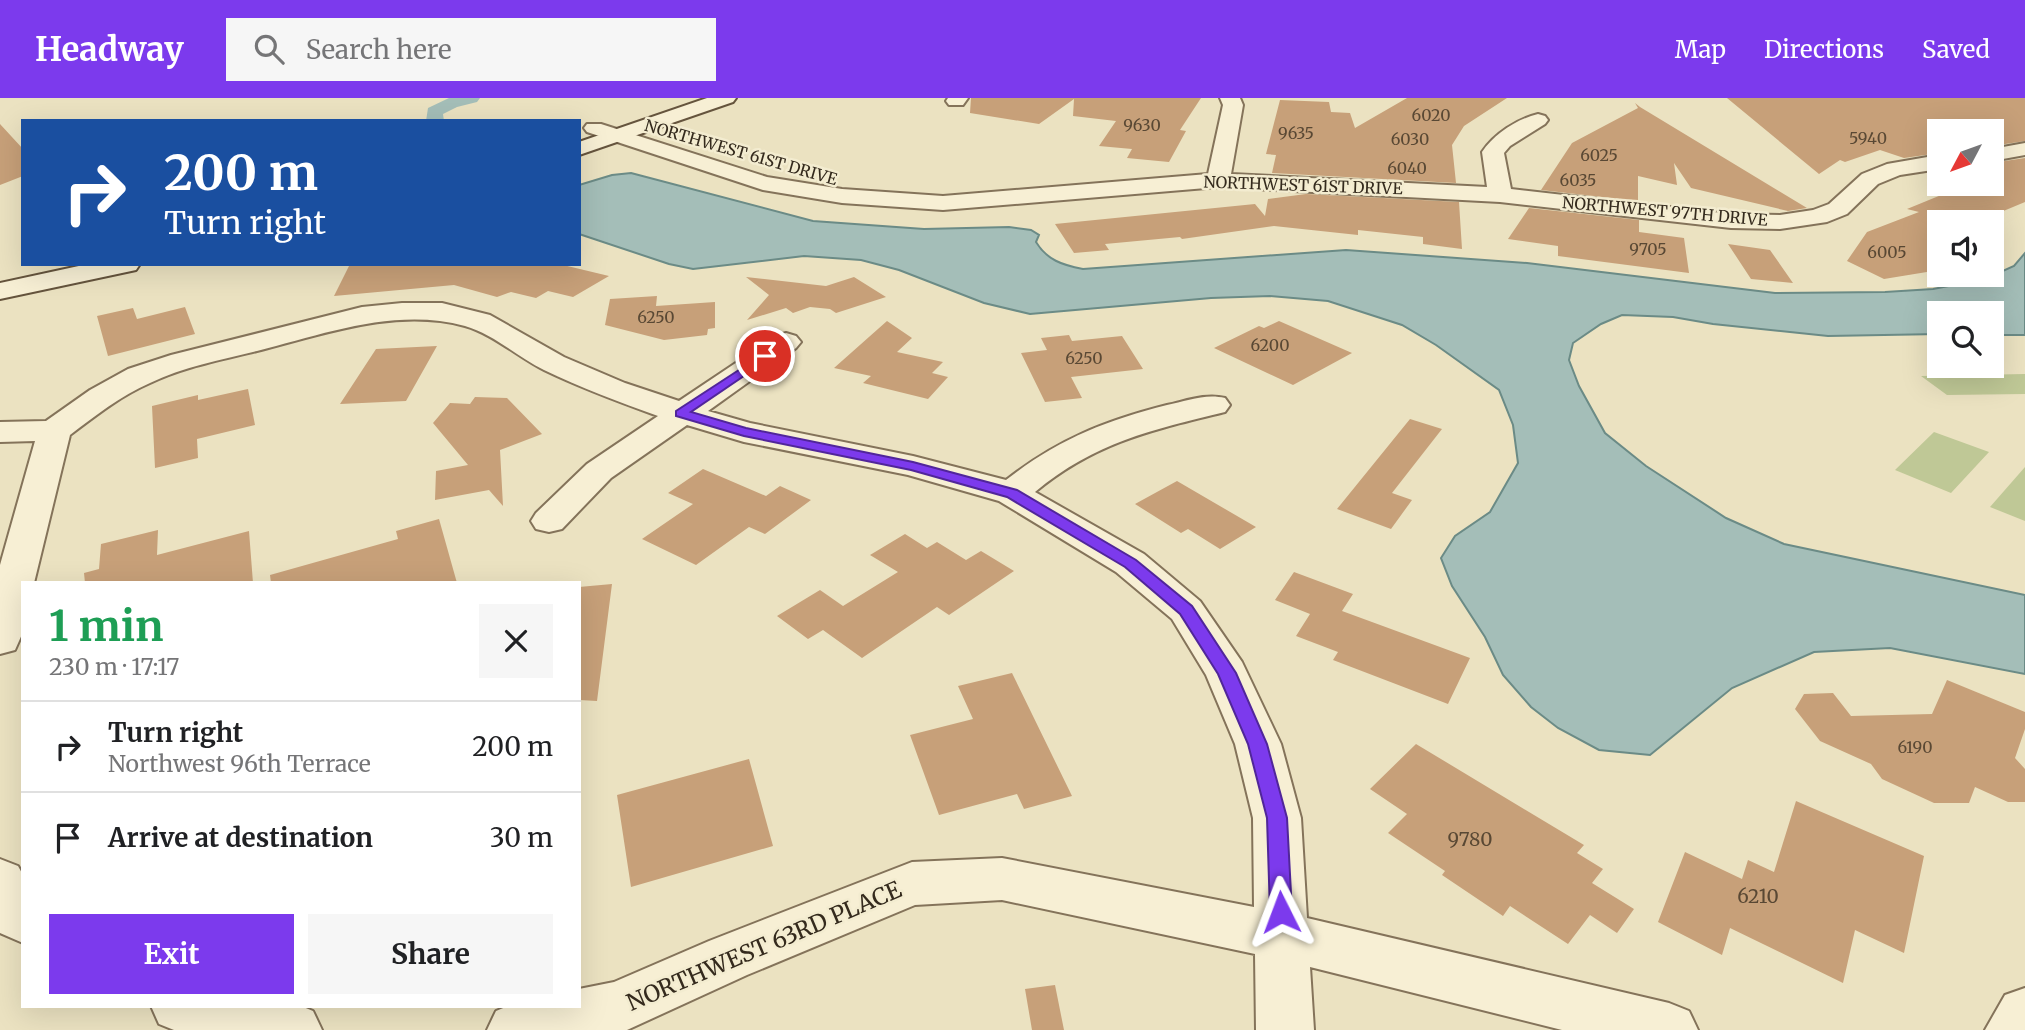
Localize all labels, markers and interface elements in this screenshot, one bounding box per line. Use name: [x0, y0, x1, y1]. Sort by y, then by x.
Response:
search box: [226, 18, 716, 81]
text: Headway: [35, 29, 184, 70]
icon: search: [250, 30, 288, 68]
text: Search here: [306, 33, 452, 66]
text: Map: [1675, 34, 1726, 65]
text: Directions: [1764, 34, 1884, 65]
text: Saved: [1922, 34, 1990, 65]
house number: 6020: [1412, 105, 1450, 125]
street label: NORTHWEST 61ST DRIVE: [642, 115, 840, 189]
house number: 9630: [1123, 115, 1161, 135]
north arrow: [1927, 119, 2004, 196]
map controls: [1927, 119, 2004, 378]
house number: 9635: [1278, 123, 1314, 143]
house number: 5940: [1849, 128, 1887, 148]
house number: 6030: [1391, 129, 1429, 149]
text: 200 m: [164, 142, 318, 203]
house number: 6025: [1580, 145, 1618, 165]
icon: right: [49, 147, 140, 238]
house number: 6040: [1387, 158, 1427, 178]
house number: 6035: [1560, 170, 1596, 190]
street label: NORTHWEST 61ST DRIVE: [1203, 172, 1404, 199]
street label: NORTHWEST 97TH DRIVE: [1561, 192, 1769, 230]
text: Turn right: [164, 203, 326, 243]
button: sound: [1927, 210, 2004, 287]
house number: 9705: [1629, 239, 1667, 259]
house number: 6005: [1867, 242, 1907, 262]
button: search: [1927, 301, 2004, 378]
house number: 6250: [637, 307, 675, 327]
pin: [735, 326, 795, 386]
house number: 6200: [1251, 335, 1289, 355]
icon: arrive: [746, 337, 784, 375]
house number: 6250: [1065, 348, 1103, 368]
text: 1 min: [49, 600, 163, 652]
button: close: [479, 604, 553, 678]
text: 230 m · 17:17: [49, 652, 179, 681]
text: Turn right: [108, 716, 243, 749]
icon: right: [49, 728, 87, 766]
text: 200 m: [472, 730, 553, 763]
house number: 6190: [1897, 737, 1933, 757]
text: Northwest 96th Terrace: [108, 749, 371, 778]
icon: arrive: [49, 819, 87, 857]
text: Arrive at destination: [108, 821, 373, 854]
text: 30 m: [490, 821, 553, 854]
house number: 9780: [1448, 827, 1492, 851]
street label: NORTHWEST 63RD PLACE: [622, 874, 906, 1017]
position arrow: [1244, 875, 1318, 949]
house number: 6210: [1737, 884, 1779, 908]
button: Exit: [49, 914, 294, 994]
button: Share: [308, 914, 553, 994]

